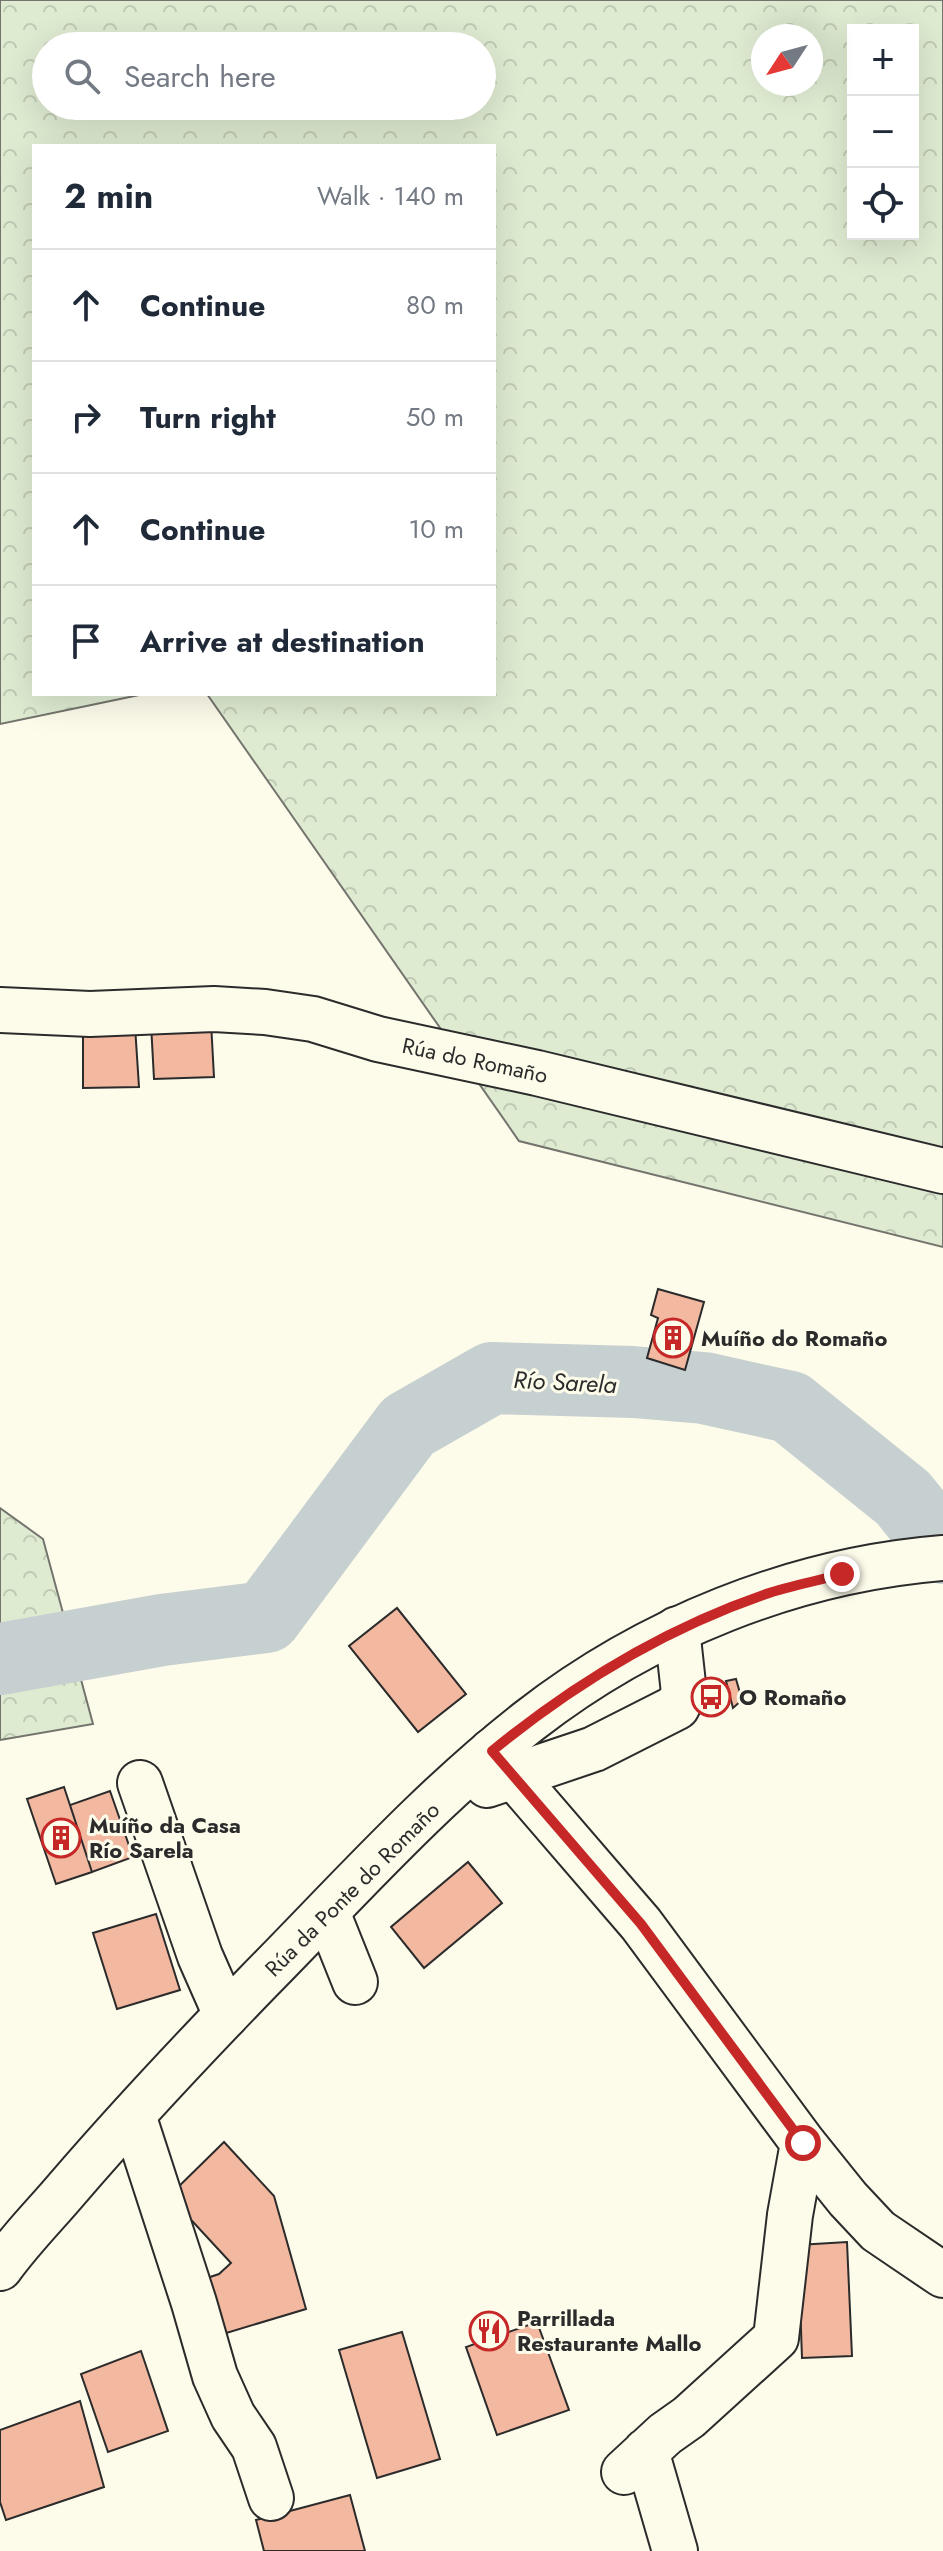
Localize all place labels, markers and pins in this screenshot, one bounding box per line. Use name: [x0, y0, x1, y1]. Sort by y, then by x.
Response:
building icon: Muíño do Romaño: [652, 1317, 694, 1359]
place label: Muíño do Romaño: [701, 1322, 887, 1354]
bus stop icon: O Romaño: [690, 1676, 732, 1718]
place label: O Romaño: [739, 1681, 846, 1713]
place label: Muíño da Casa Río Sarela: [89, 1809, 241, 1866]
building icon: Muíño da Casa Río Sarela: [40, 1817, 82, 1859]
place label: Parrillada Restaurante Mallo: [517, 2302, 701, 2359]
restaurant icon: Parrillada Restaurante Mallo: [468, 2310, 510, 2352]

